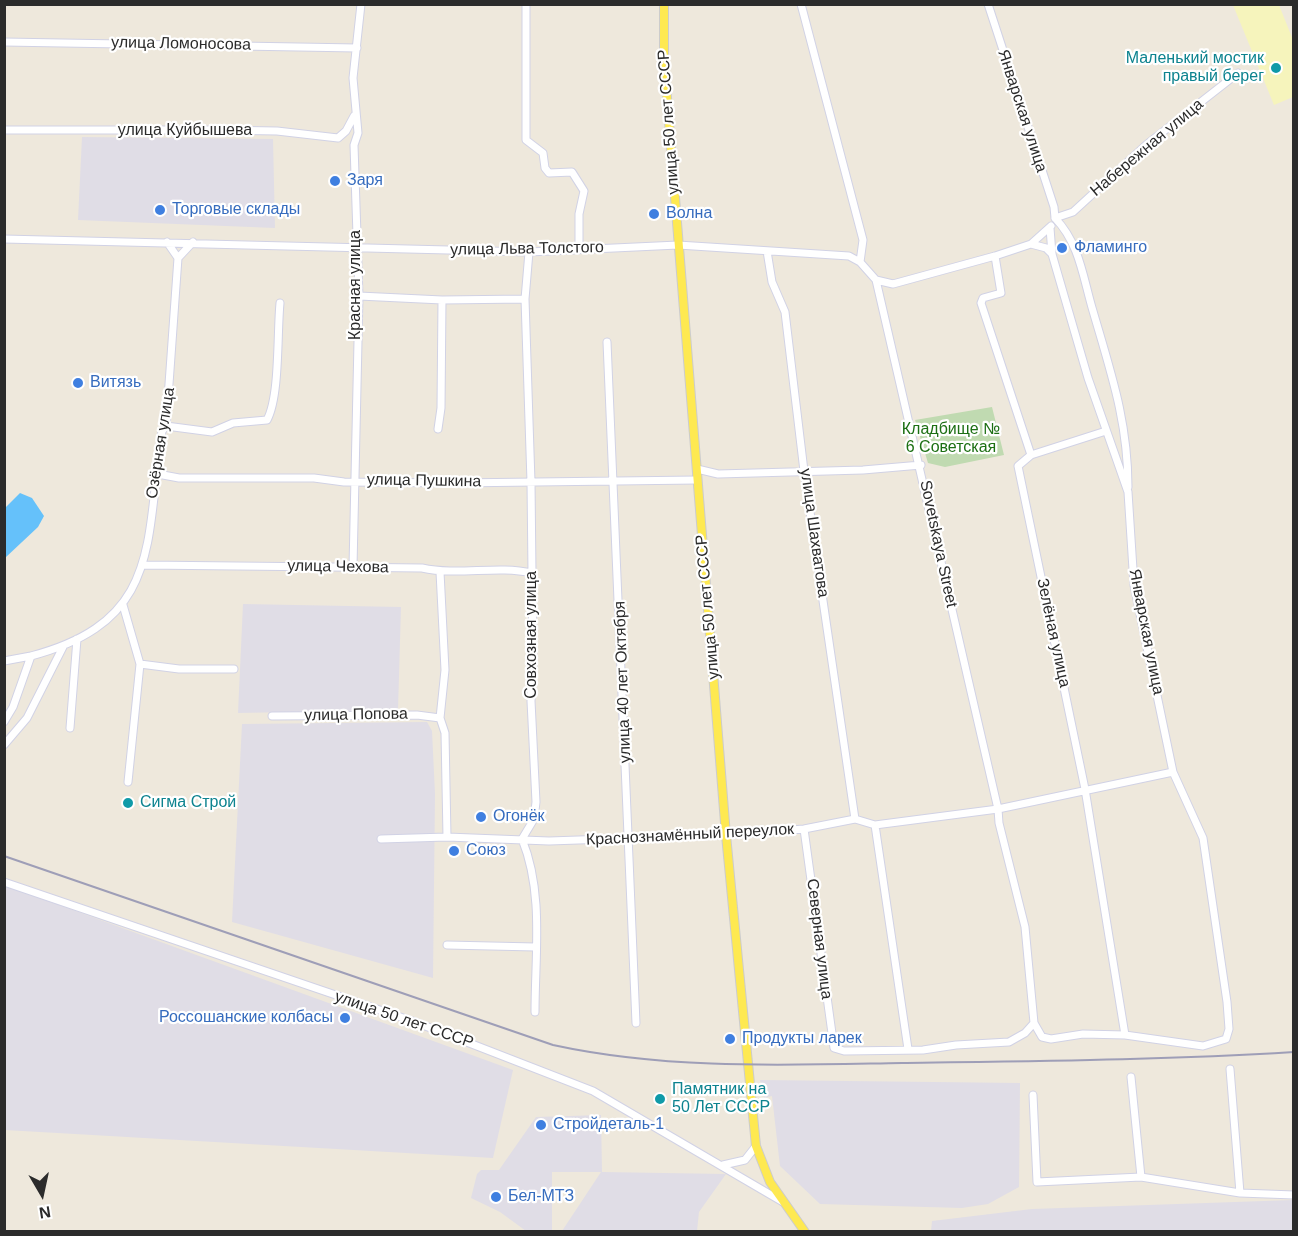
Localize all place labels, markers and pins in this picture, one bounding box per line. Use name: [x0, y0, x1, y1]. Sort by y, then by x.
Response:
place label: Маленький мостик правый берег: [1126, 49, 1264, 87]
marker: Маленький мостик правый берег: [1269, 61, 1283, 75]
place label: Заря: [347, 171, 383, 191]
marker: Заря: [328, 174, 342, 188]
place label: Торговые склады: [172, 200, 300, 220]
marker: Торговые склады: [153, 203, 167, 217]
place label: Волна: [666, 204, 712, 224]
marker: Волна: [647, 207, 661, 221]
place label: Фламинго: [1074, 238, 1147, 258]
marker: Фламинго: [1055, 241, 1069, 255]
place label: Витязь: [90, 373, 141, 393]
marker: Витязь: [71, 376, 85, 390]
place label: Сигма Строй: [140, 793, 236, 813]
marker: Сигма Строй: [121, 796, 135, 810]
place label: Огонёк: [493, 807, 545, 827]
marker: Огонёк: [474, 810, 488, 824]
place label: Союз: [466, 841, 506, 861]
marker: Союз: [447, 844, 461, 858]
place label: Россошанские колбасы: [159, 1008, 333, 1028]
marker: Россошанские колбасы: [338, 1011, 352, 1025]
place label: Продукты ларек: [742, 1029, 862, 1049]
marker: Продукты ларек: [723, 1032, 737, 1046]
place label: Памятник на 50 Лет СССР: [672, 1080, 770, 1118]
marker: Памятник на 50 Лет СССР: [653, 1092, 667, 1106]
place label: Стройдеталь-1: [553, 1115, 664, 1135]
marker: Стройдеталь-1: [534, 1118, 548, 1132]
place label: Бел-МТЗ: [508, 1187, 574, 1207]
marker: Бел-МТЗ: [489, 1190, 503, 1204]

